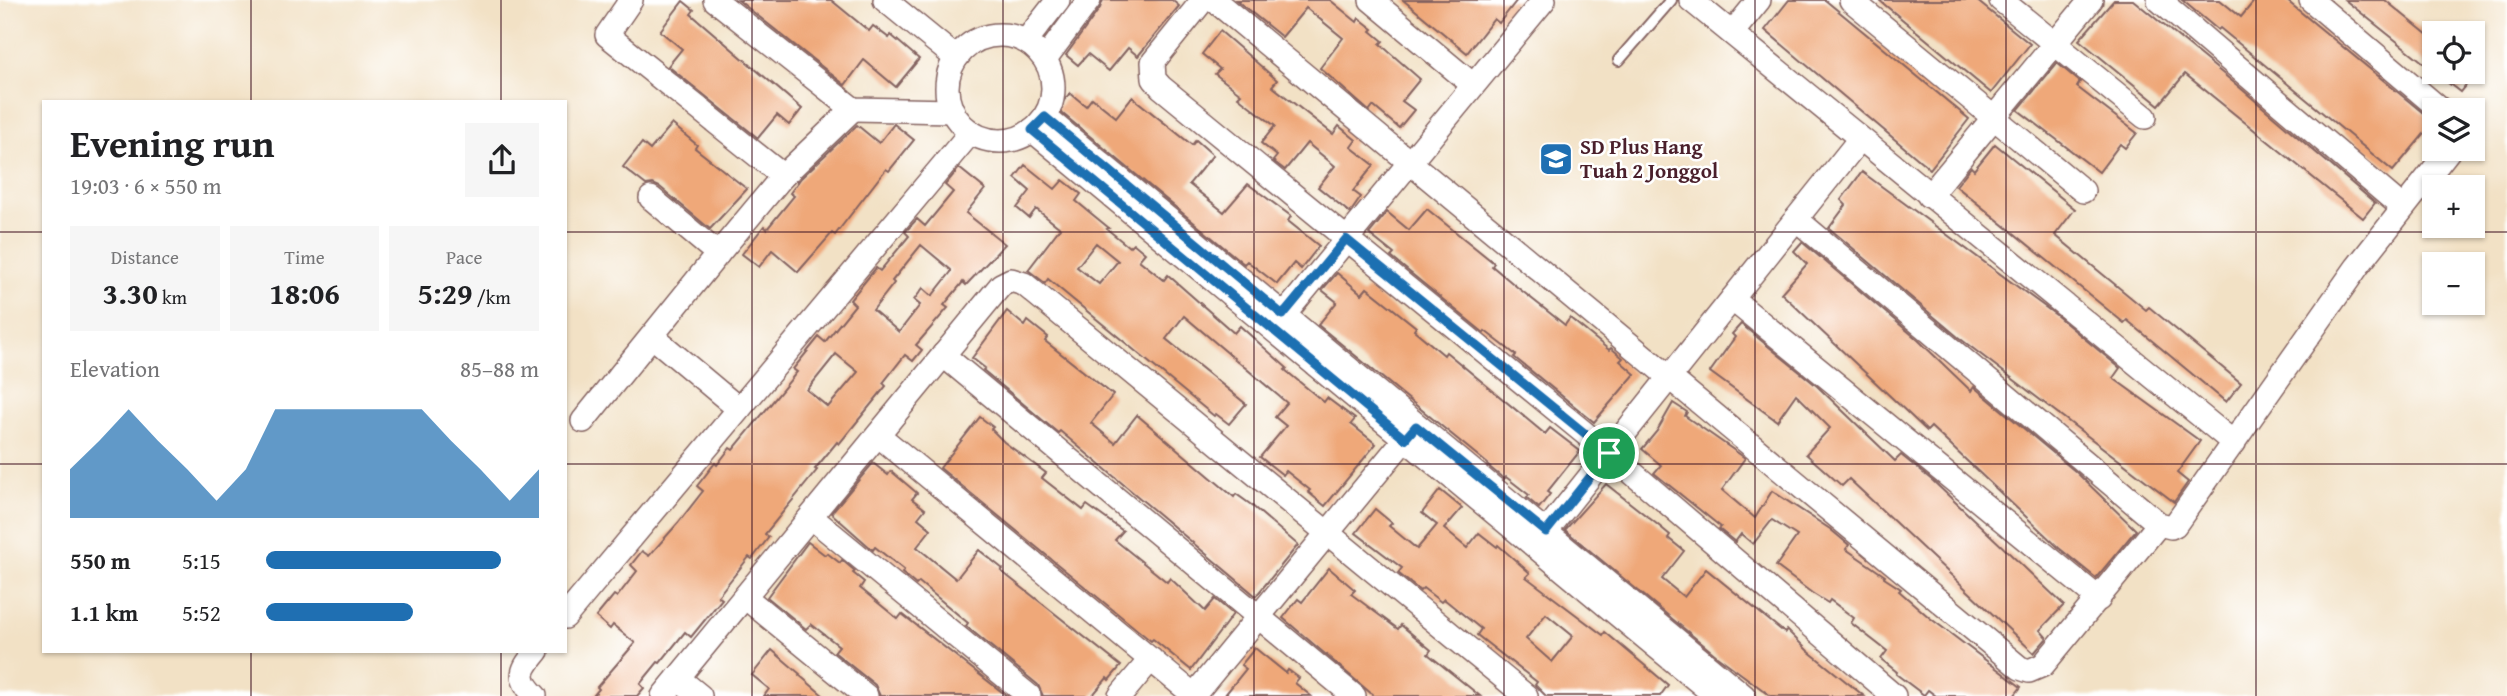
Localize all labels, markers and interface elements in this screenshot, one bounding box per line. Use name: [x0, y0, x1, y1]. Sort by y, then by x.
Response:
map controls: [2422, 21, 2485, 315]
button: locate: [2422, 21, 2485, 84]
button: layers: [2422, 98, 2485, 161]
text: Evening run: [70, 115, 274, 171]
button: share: [465, 123, 539, 197]
place label: SD Plus Hang Tuah 2 Jonggol: [1580, 131, 1719, 186]
school or university icon: SD Plus Hang Tuah 2 Jonggol: [1537, 140, 1575, 178]
text: 19:03 · 6 × 550 m: [70, 169, 222, 202]
button: +: [2422, 175, 2485, 238]
text: Distance: [111, 243, 179, 271]
text: Time: [284, 243, 325, 271]
text: Pace: [446, 243, 482, 271]
button: −: [2422, 252, 2485, 315]
text: 3.30: [103, 271, 158, 315]
text: 18:06: [269, 271, 340, 315]
text: 5:29: [417, 271, 473, 315]
text: km: [158, 283, 187, 311]
text: /km: [473, 283, 511, 311]
text: Elevation: [70, 352, 160, 385]
text: 85–88 m: [460, 352, 539, 385]
pin: [1579, 423, 1639, 483]
icon: arrive: [1590, 434, 1628, 472]
text: 550 m: [70, 544, 131, 577]
text: 5:15: [182, 544, 221, 577]
text: 1.1 km: [70, 596, 138, 629]
text: 5:52: [182, 596, 221, 629]

